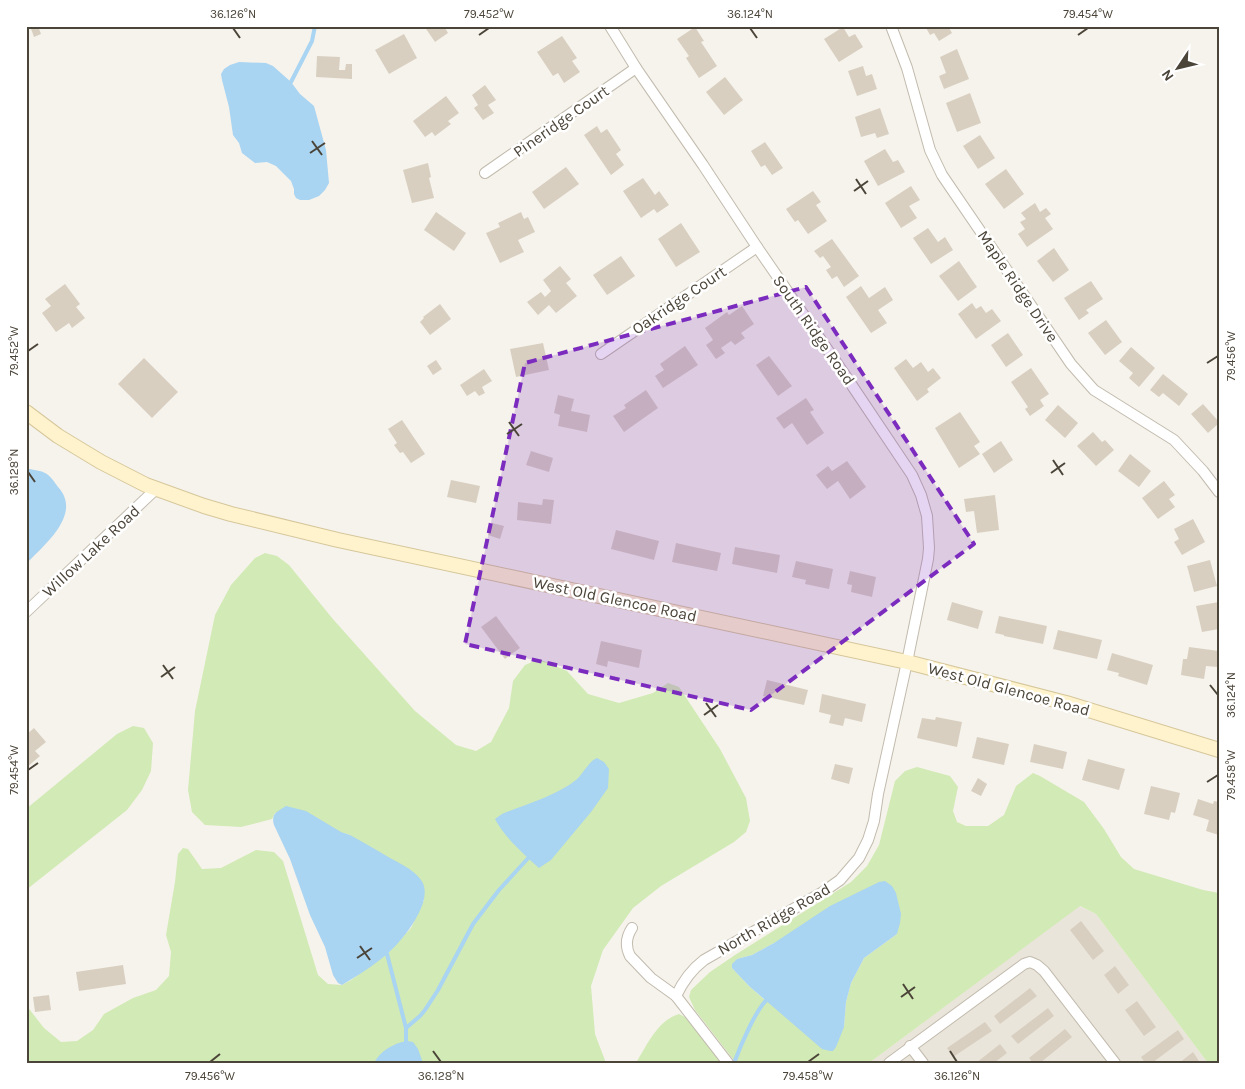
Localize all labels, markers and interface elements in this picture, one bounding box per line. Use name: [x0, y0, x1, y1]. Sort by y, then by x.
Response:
text: 36.126°N: [210, 7, 256, 21]
text: 79.452°W: [464, 7, 514, 21]
text: 36.124°N: [727, 7, 773, 21]
text: 79.454°W: [1063, 7, 1113, 21]
north arrow: [1152, 42, 1202, 92]
text: N: [1158, 66, 1178, 84]
street label: Pineridge Court: [509, 81, 613, 161]
street label: Maple Ridge Drive: [974, 227, 1062, 345]
street label: Oakridge Court: [628, 262, 730, 338]
street label: South Ridge Road: [769, 272, 859, 388]
text: 79.452°W: [7, 326, 21, 376]
text: 79.456°W: [1224, 331, 1238, 381]
text: 36.128°N: [7, 449, 21, 495]
street label: Willow Lake Road: [38, 501, 144, 601]
street label: West Old Glencoe Road: [531, 572, 699, 626]
street label: West Old Glencoe Road: [926, 658, 1092, 720]
text: 36.124°N: [1224, 672, 1238, 718]
text: 79.454°W: [7, 745, 21, 795]
text: 79.458°W: [1224, 750, 1238, 800]
street label: North Ridge Road: [714, 879, 834, 959]
text: 79.456°W: [185, 1069, 235, 1083]
text: 36.128°N: [418, 1069, 464, 1083]
text: 79.458°W: [783, 1069, 833, 1083]
text: 36.126°N: [934, 1069, 980, 1083]

